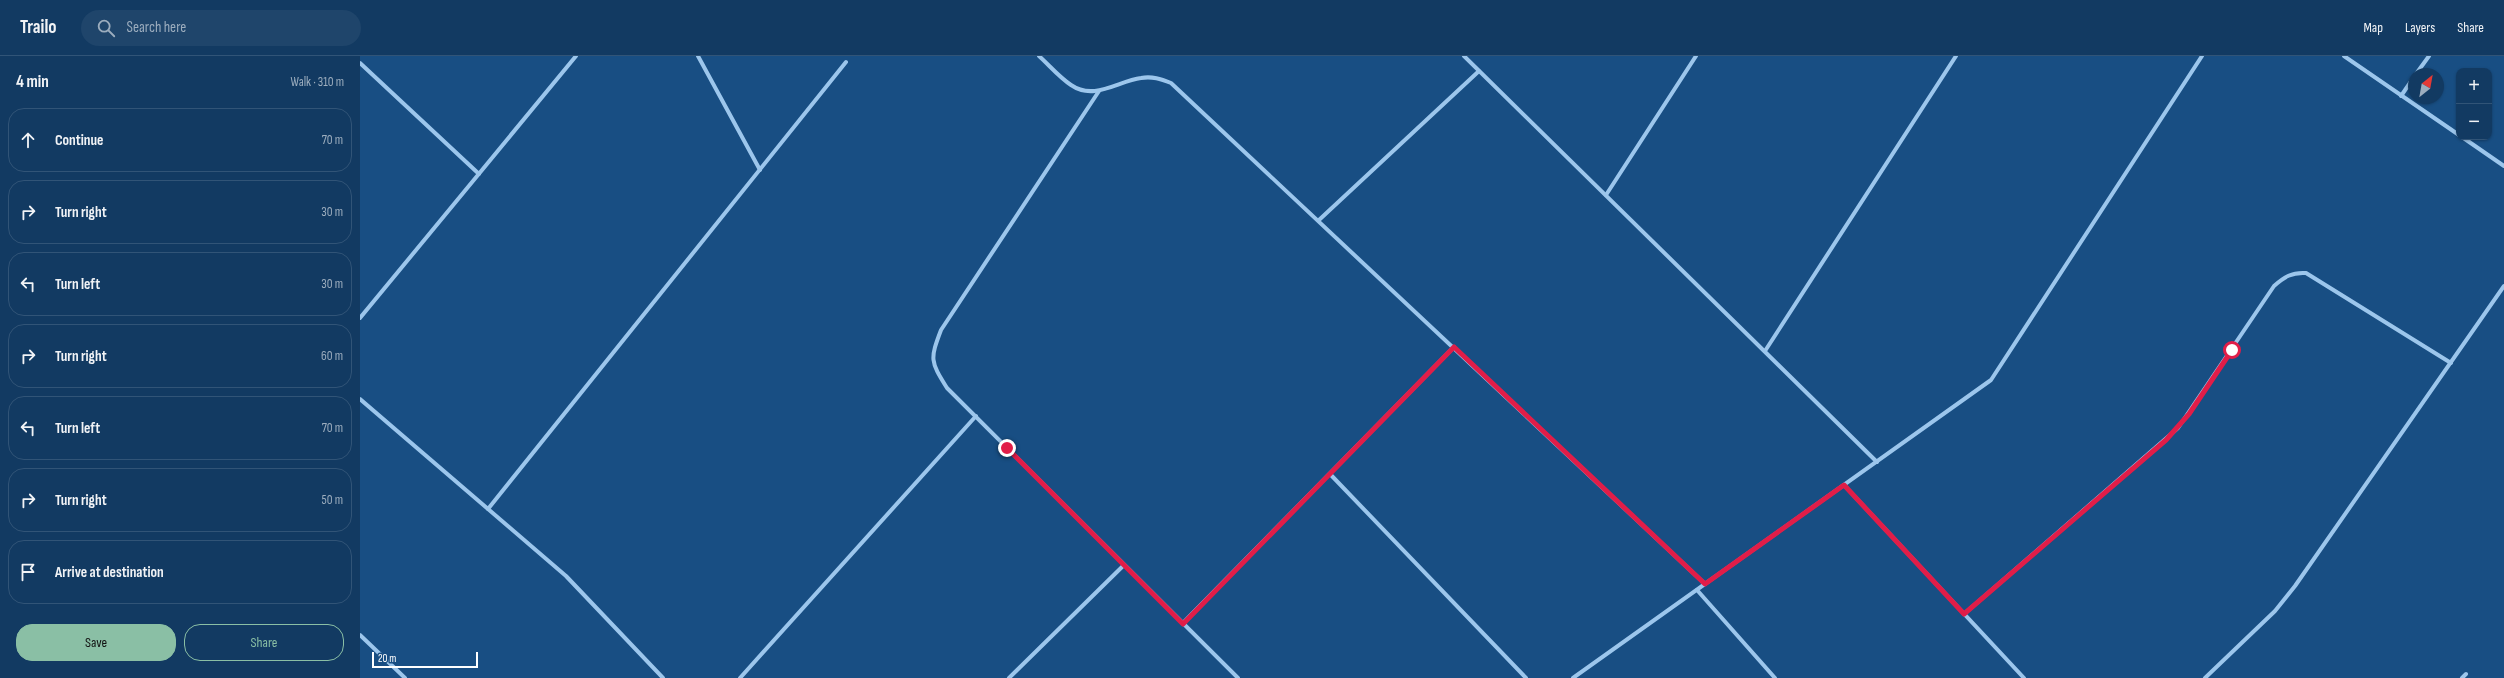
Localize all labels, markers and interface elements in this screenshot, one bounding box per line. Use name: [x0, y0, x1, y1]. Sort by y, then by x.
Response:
search box: [81, 10, 361, 46]
text: Trailo: [20, 16, 57, 39]
icon: search: [95, 17, 117, 39]
text: Search here: [127, 18, 186, 37]
text: Map: [2363, 19, 2383, 36]
text: Layers: [2405, 19, 2435, 36]
text: Share: [2457, 19, 2484, 36]
north arrow: [2408, 68, 2444, 104]
map controls: [2456, 68, 2492, 140]
button: +: [2456, 68, 2492, 104]
text: 4 min: [16, 72, 49, 92]
text: Walk · 310 m: [291, 74, 344, 90]
button: −: [2456, 104, 2492, 140]
icon: ahead: [17, 129, 39, 151]
text: Continue: [55, 131, 104, 150]
text: 70 m: [322, 132, 343, 148]
icon: right: [17, 201, 39, 223]
text: Turn right: [55, 203, 107, 222]
text: 30 m: [321, 204, 343, 220]
icon: left: [17, 273, 39, 295]
text: Turn left: [55, 275, 100, 294]
text: 30 m: [321, 276, 343, 292]
route start: [2223, 341, 2241, 359]
icon: right: [17, 345, 39, 367]
text: Turn right: [55, 347, 107, 366]
text: 60 m: [321, 348, 343, 364]
icon: left: [17, 417, 39, 439]
text: Turn left: [55, 419, 100, 438]
text: 70 m: [322, 420, 343, 436]
route end: [998, 439, 1016, 457]
icon: right: [17, 489, 39, 511]
text: Turn right: [55, 491, 107, 510]
text: 50 m: [322, 492, 343, 508]
icon: arrive: [17, 561, 39, 583]
text: Arrive at destination: [55, 563, 164, 582]
button: Save: [16, 624, 176, 661]
button: Share: [184, 624, 344, 661]
scale bar: [372, 650, 478, 669]
text: 20 m: [378, 652, 396, 665]

